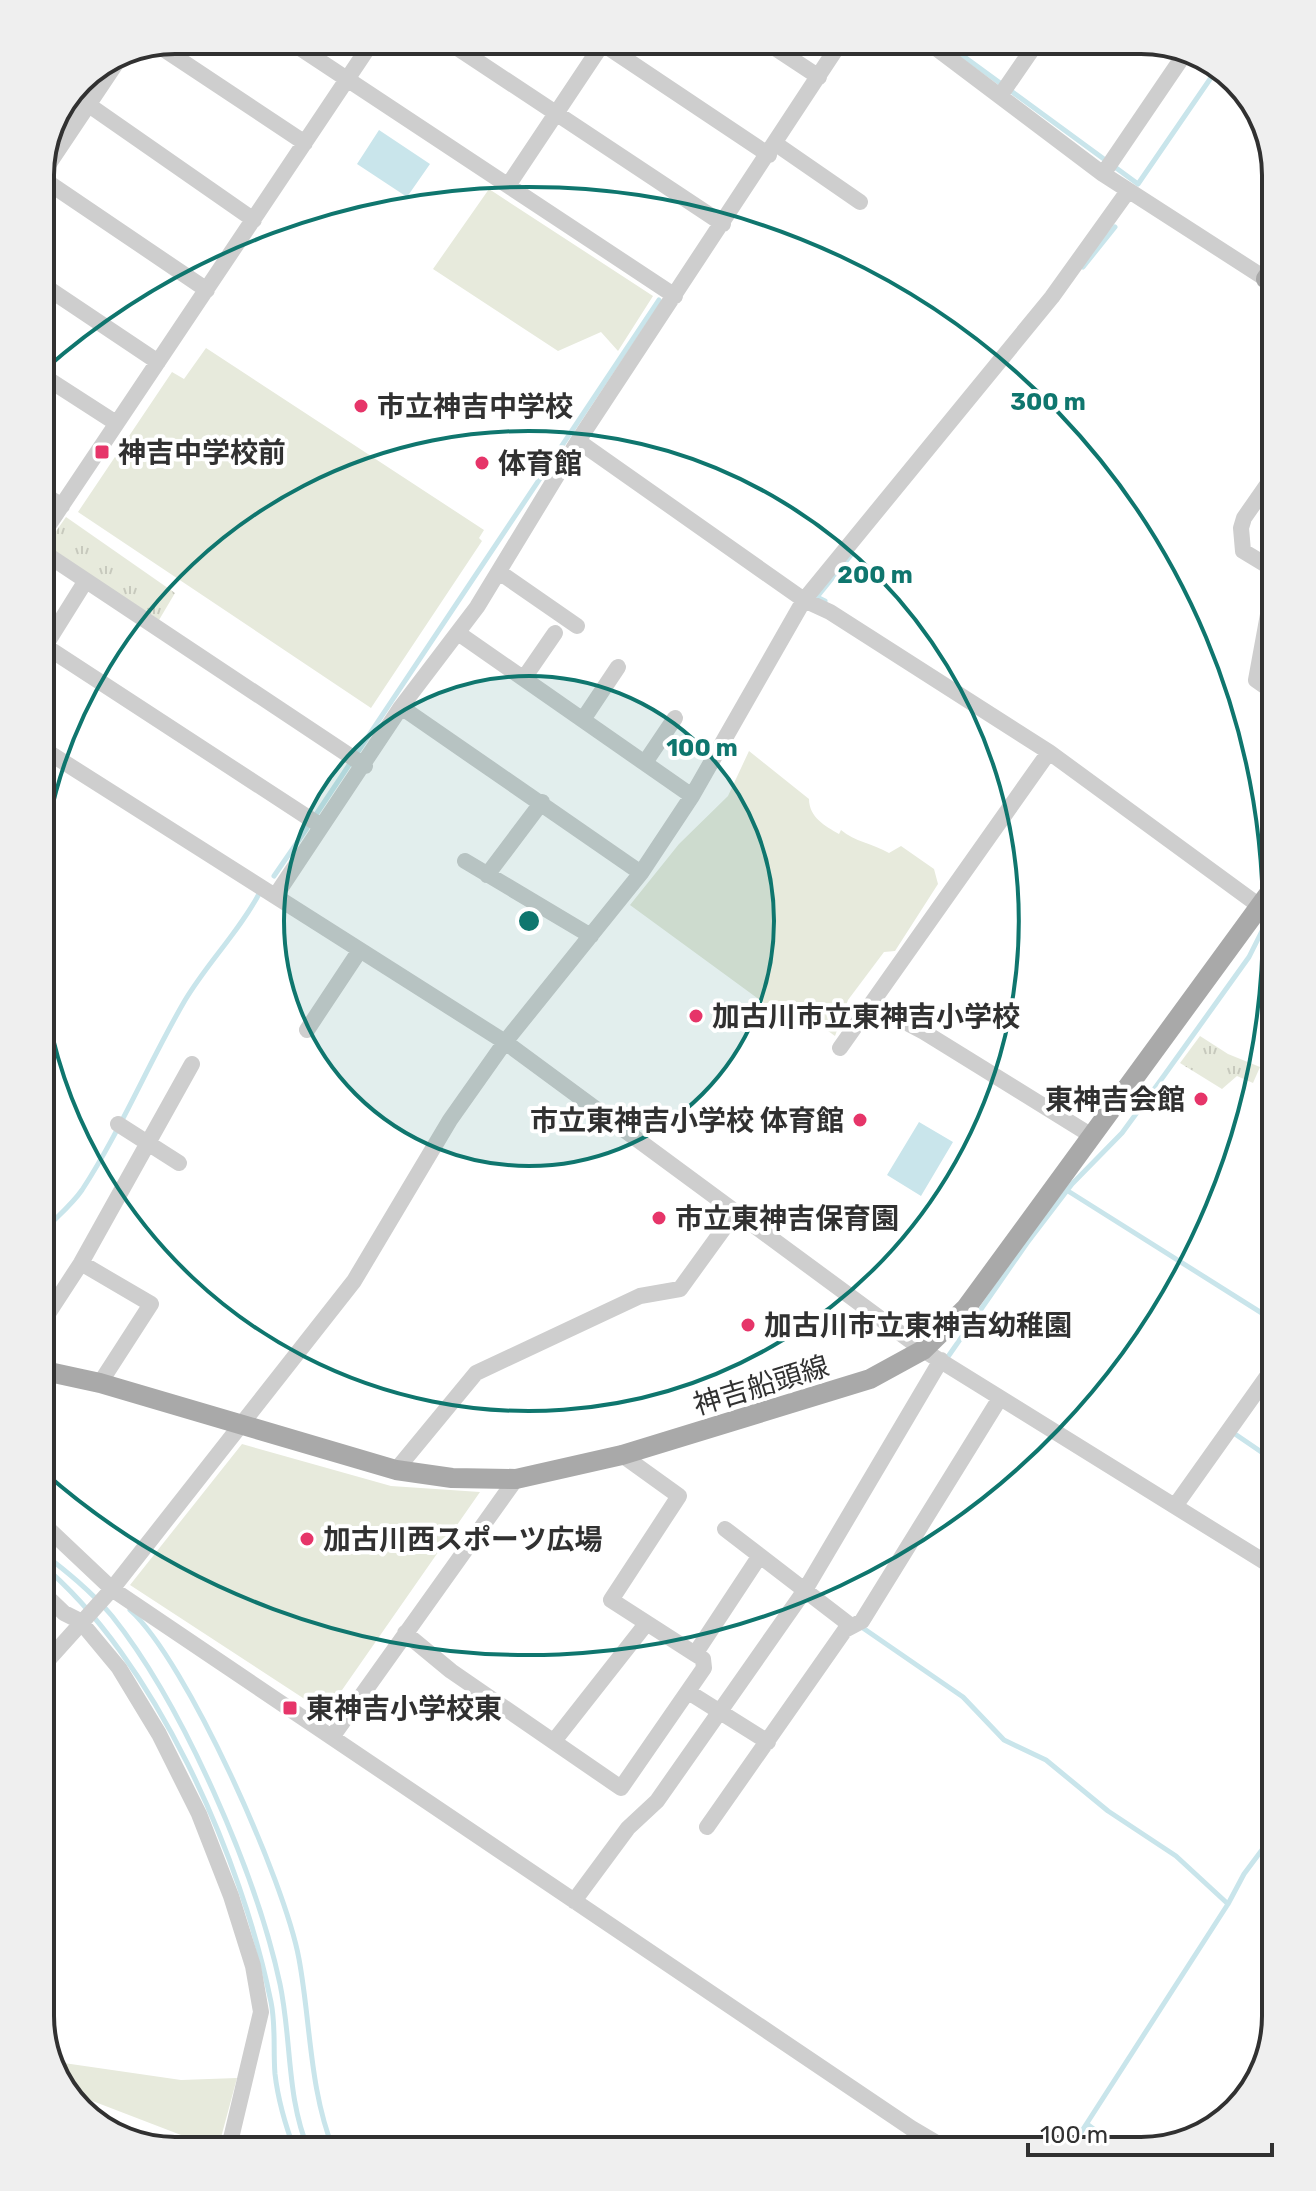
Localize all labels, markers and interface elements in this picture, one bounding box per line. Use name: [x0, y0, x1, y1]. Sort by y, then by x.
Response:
text: 300 m: [1010, 388, 1086, 416]
place label: 市立神吉中学校: [377, 390, 573, 423]
marker: 市立神吉中学校: [352, 397, 370, 415]
place label: 神吉中学校前: [118, 436, 286, 469]
marker: 神吉中学校前: [93, 443, 111, 461]
place label: 体育館: [498, 447, 582, 480]
marker: 体育館: [473, 454, 491, 472]
text: 200 m: [837, 561, 913, 589]
text: 100 m: [666, 734, 738, 762]
centre of rings: [515, 907, 543, 935]
place label: 加古川市立東神吉小学校: [712, 1000, 1020, 1033]
marker: 加古川市立東神吉小学校: [687, 1007, 705, 1025]
place label: 東神吉会館: [1045, 1083, 1185, 1116]
marker: 東神吉会館: [1192, 1090, 1210, 1108]
place label: 市立東神吉小学校 体育館: [530, 1104, 844, 1137]
marker: 市立東神吉小学校 体育館: [851, 1111, 869, 1129]
place label: 市立東神吉保育園: [675, 1202, 899, 1235]
marker: 市立東神吉保育園: [650, 1209, 668, 1227]
place label: 加古川市立東神吉幼稚園: [764, 1309, 1072, 1342]
marker: 加古川市立東神吉幼稚園: [739, 1316, 757, 1334]
street label: 神吉船頭線: [689, 1349, 833, 1422]
place label: 加古川西スポーツ広場: [323, 1523, 602, 1556]
marker: 加古川西スポーツ広場: [298, 1530, 316, 1548]
place label: 東神吉小学校東: [306, 1692, 502, 1725]
marker: 東神吉小学校東: [281, 1699, 299, 1717]
scale bar: [1028, 2107, 1272, 2157]
text: 100 m: [1040, 2121, 1108, 2149]

